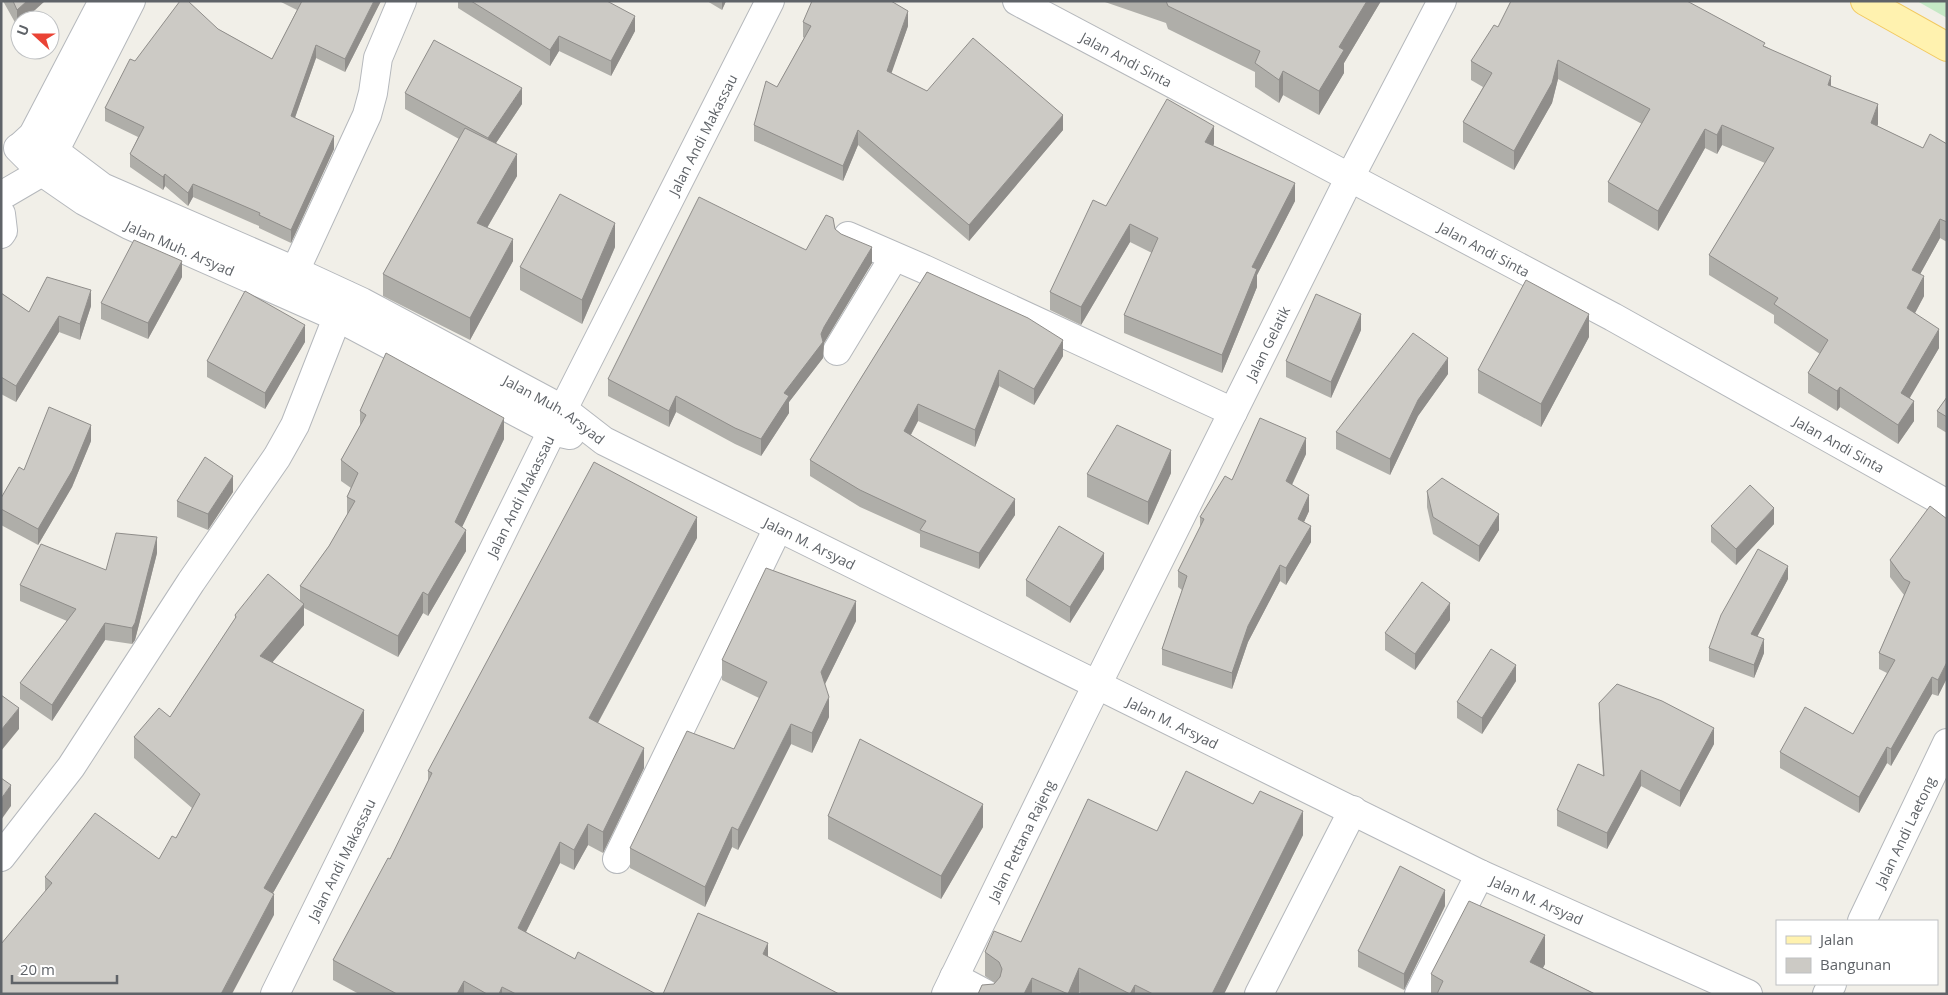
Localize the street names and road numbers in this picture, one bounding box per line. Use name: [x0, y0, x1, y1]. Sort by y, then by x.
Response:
street label: Jalan Andi Sinta: [1076, 26, 1176, 91]
street label: Jalan Andi Makassau: [663, 71, 741, 200]
street label: Jalan Muh. Arsyad: [121, 215, 238, 280]
street label: Jalan Andi Sinta: [1434, 216, 1533, 281]
street label: Jalan Gelatik: [1240, 302, 1294, 385]
street label: Jalan Muh. Arsyad: [498, 369, 609, 448]
street label: Jalan Andi Sinta: [1789, 410, 1888, 477]
street label: Jalan Andi Makassau: [481, 432, 558, 562]
street label: Jalan M. Arsyad: [759, 511, 859, 573]
street label: Jalan M. Arsyad: [1122, 691, 1222, 753]
street label: Jalan Andi Laetong: [1869, 773, 1939, 892]
street label: Jalan Pettana Rajeng: [982, 776, 1059, 906]
street label: Jalan Andi Makassau: [302, 795, 379, 925]
street label: Jalan M. Arsyad: [1486, 870, 1586, 929]

